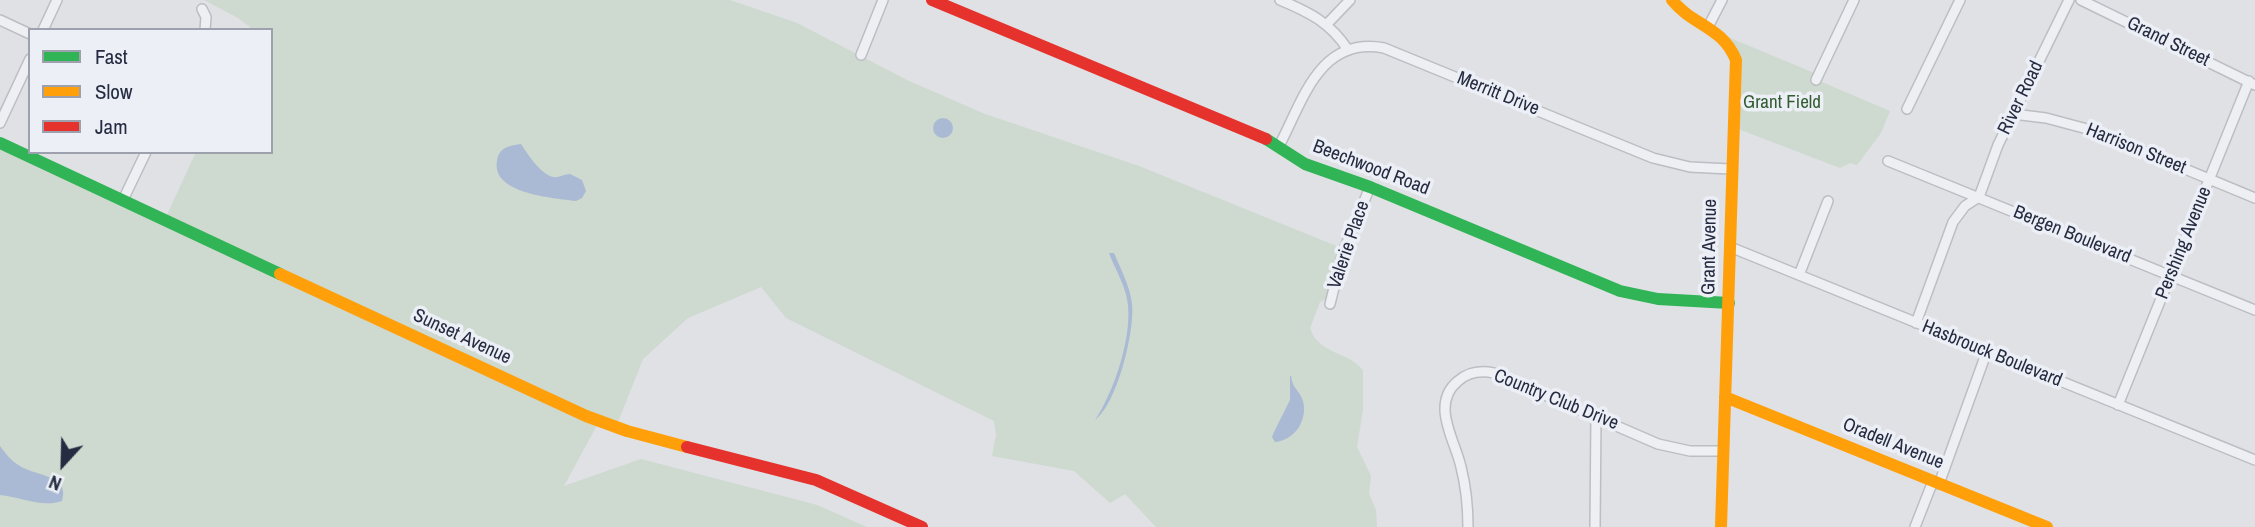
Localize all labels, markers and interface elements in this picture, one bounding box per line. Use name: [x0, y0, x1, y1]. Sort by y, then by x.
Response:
street label: Grand Street: [2123, 12, 2213, 72]
legend: [28, 28, 273, 154]
text: Fast: [95, 42, 128, 71]
street label: River Road: [1993, 58, 2049, 138]
street label: Merritt Drive: [1454, 67, 1542, 121]
text: Slow: [95, 77, 132, 106]
park label: Grant Field: [1743, 92, 1821, 114]
text: Jam: [95, 112, 128, 141]
street label: Harrison Street: [2083, 119, 2189, 179]
street label: Beechwood Road: [1310, 135, 1432, 201]
street label: Pershing Avenue: [2151, 183, 2217, 303]
street label: Valerie Place: [1323, 198, 1375, 292]
street label: Grant Avenue: [1698, 199, 1722, 295]
street label: Bergen Boulevard: [2010, 201, 2134, 269]
street label: Sunset Avenue: [409, 304, 515, 370]
street label: Hasbrouck Boulevard: [1919, 316, 2065, 392]
street label: Country Club Drive: [1490, 365, 1622, 435]
street label: Oradell Avenue: [1839, 413, 1947, 475]
north arrow: [28, 429, 98, 499]
text: N: [45, 469, 65, 498]

